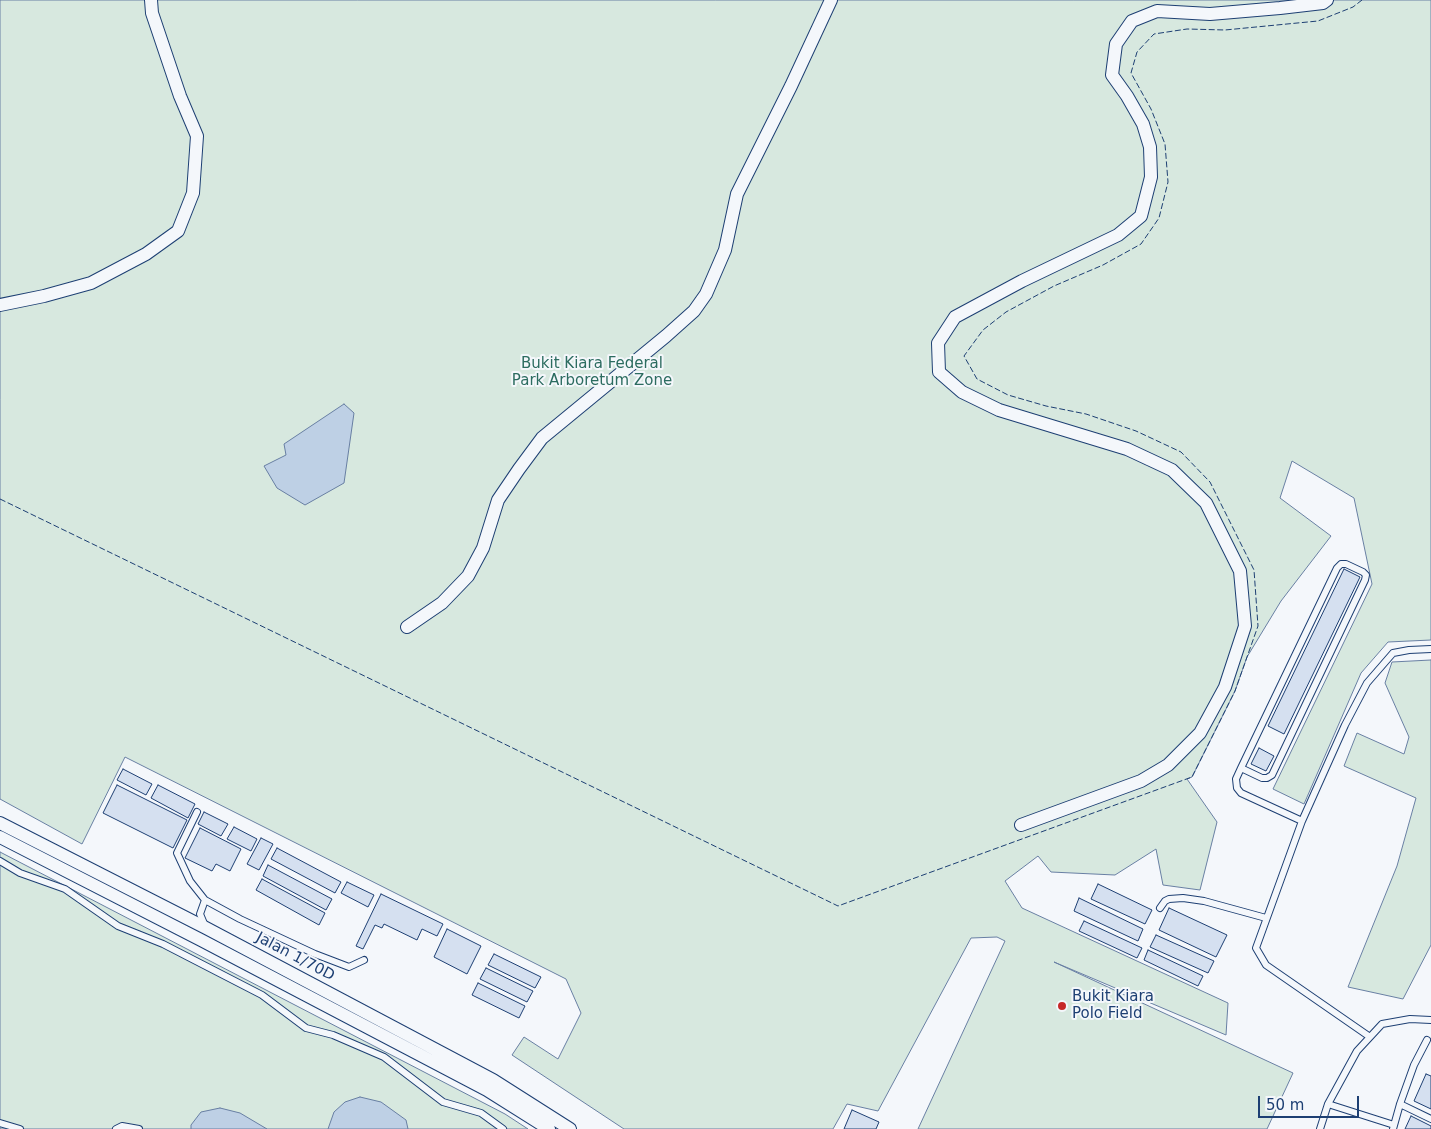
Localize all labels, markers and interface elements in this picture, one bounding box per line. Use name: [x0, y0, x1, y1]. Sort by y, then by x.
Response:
park label: Bukit Kiara Federal Park Arboretum Zone: [512, 355, 672, 390]
street label: Jalan 1/70D: [253, 929, 337, 985]
place label: Bukit Kiara Polo Field: [1072, 988, 1154, 1023]
marker: Bukit Kiara Polo Field: [1056, 1000, 1068, 1012]
scale bar: [1261, 1086, 1362, 1118]
text: 50 m: [1266, 1096, 1304, 1114]

